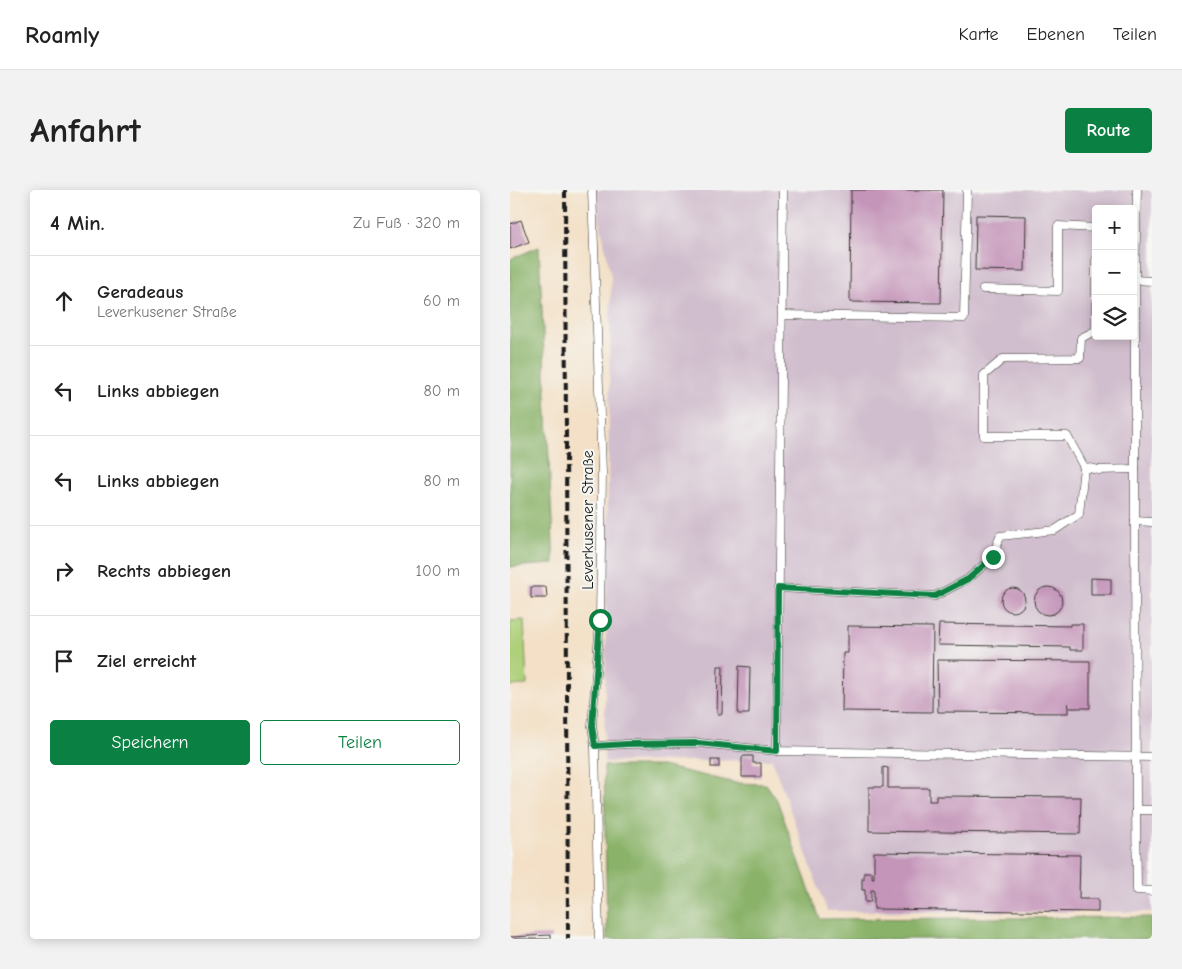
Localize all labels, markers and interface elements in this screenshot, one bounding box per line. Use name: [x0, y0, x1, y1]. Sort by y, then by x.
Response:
text: Roamly: [25, 21, 99, 49]
text: Karte: [958, 24, 999, 45]
text: Ebenen: [1027, 24, 1085, 45]
text: Teilen: [1113, 24, 1157, 45]
button: Route: [1065, 108, 1152, 153]
text: Anfahrt: [30, 110, 141, 151]
map controls: [1092, 205, 1137, 340]
button: +: [1092, 205, 1137, 250]
text: 4 Min.: [50, 211, 105, 235]
text: Zu Fuß · 320 m: [353, 214, 460, 232]
button: −: [1092, 250, 1137, 295]
text: Geradeaus: [97, 281, 183, 303]
icon: ahead: [50, 287, 78, 315]
text: 60 m: [423, 292, 460, 310]
button: layers: [1092, 295, 1137, 340]
text: Leverkusener Straße: [97, 303, 237, 321]
icon: left: [50, 377, 78, 405]
text: Links abbiegen: [97, 380, 219, 402]
text: 80 m: [423, 382, 460, 400]
street label: Leverkusener Straße: [579, 450, 597, 590]
icon: left: [50, 467, 78, 495]
text: Links abbiegen: [97, 470, 219, 492]
text: 80 m: [423, 472, 460, 490]
route end: [982, 546, 1005, 569]
icon: right: [50, 557, 78, 585]
text: Rechts abbiegen: [97, 560, 231, 582]
text: 100 m: [416, 562, 460, 580]
route start: [589, 609, 612, 632]
icon: arrive: [50, 647, 78, 675]
text: Ziel erreicht: [97, 650, 196, 672]
button: Speichern: [50, 720, 250, 765]
button: Teilen: [260, 720, 460, 765]

